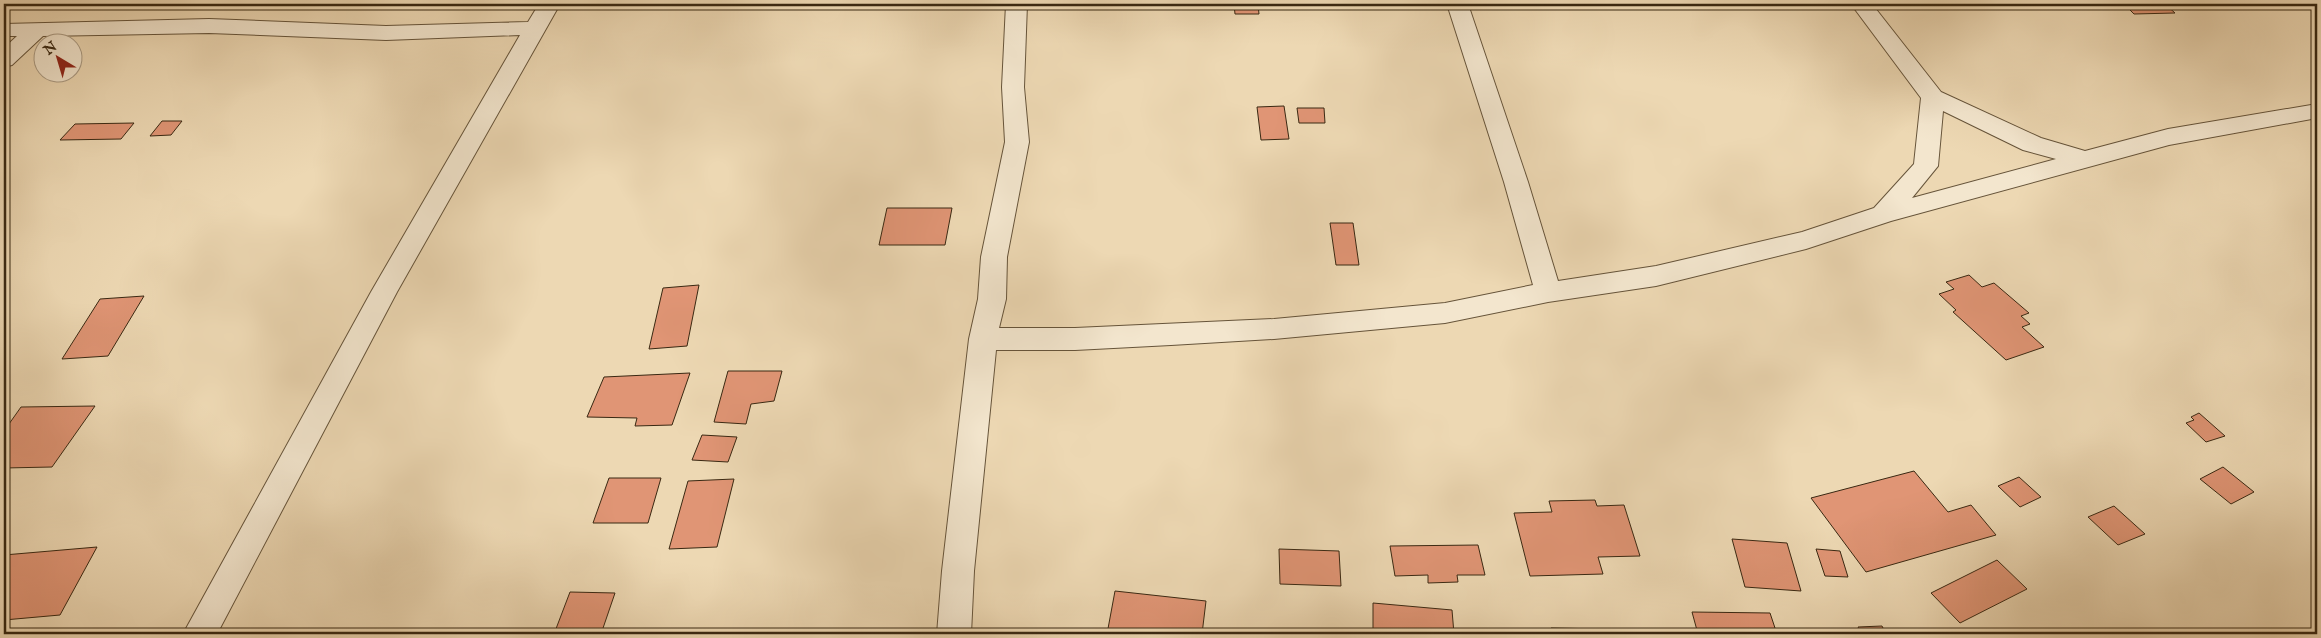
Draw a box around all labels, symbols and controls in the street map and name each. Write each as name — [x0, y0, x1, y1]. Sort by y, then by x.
north arrow — [32, 32, 82, 82]
text: N — [40, 38, 61, 60]

